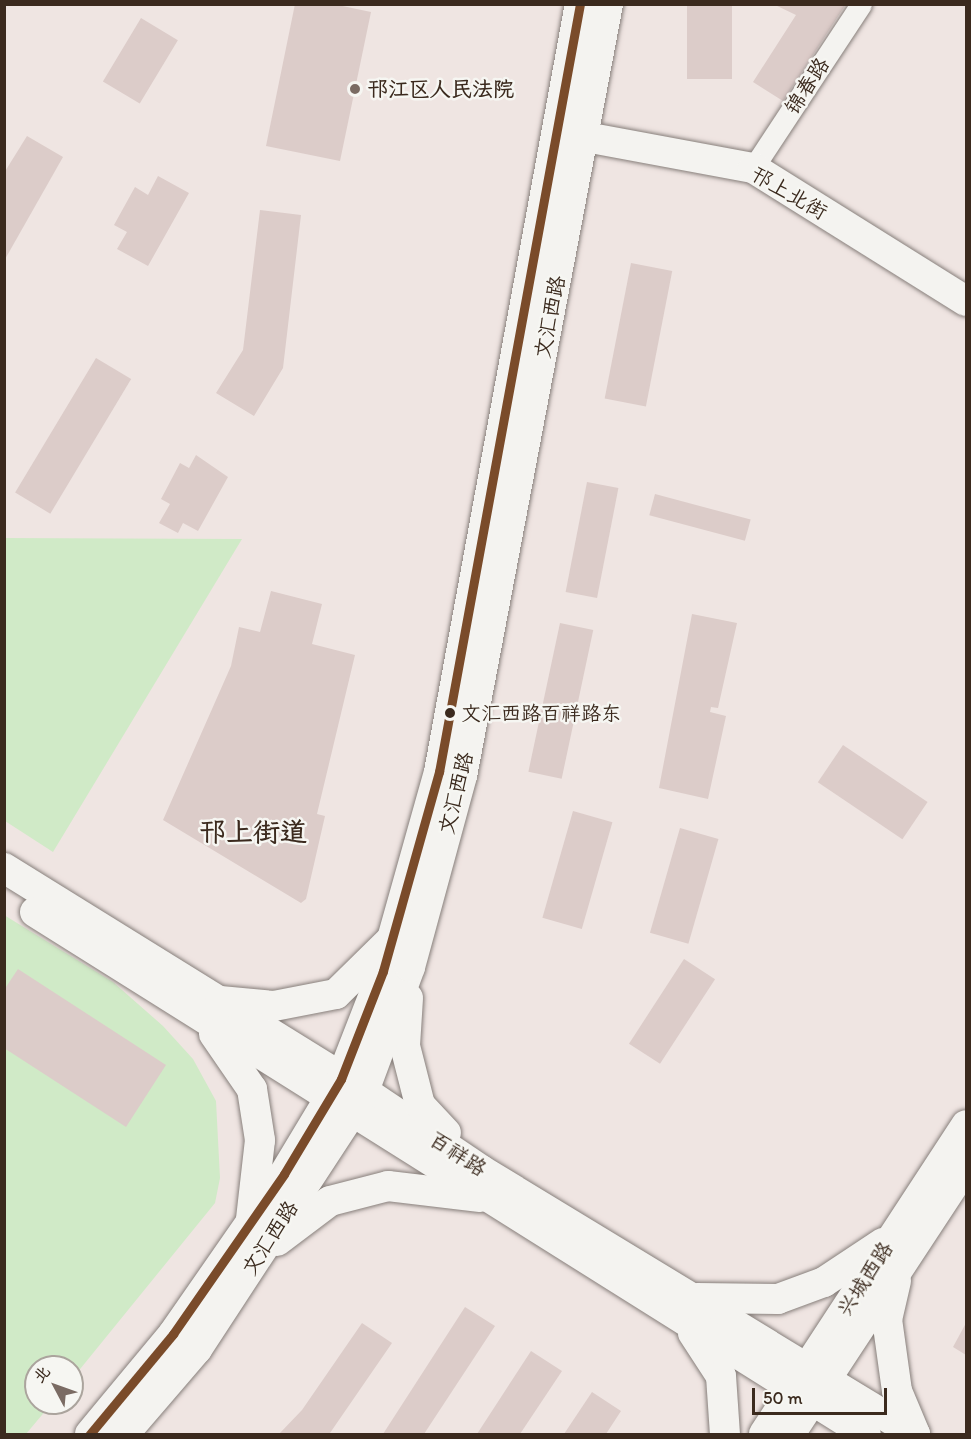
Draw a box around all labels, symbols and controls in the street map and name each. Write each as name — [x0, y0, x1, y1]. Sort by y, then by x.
street label: 锦春路 — [779, 53, 835, 119]
place label: 邗江区人民法院 — [367, 76, 514, 102]
marker: 邗江区人民法院 — [348, 82, 362, 96]
street label: 邗上北街 — [746, 161, 832, 225]
street label: 文汇西路 — [530, 273, 570, 361]
place label: 文汇西路百祥路东 — [461, 701, 621, 725]
marker: 文汇西路百祥路东 — [444, 707, 456, 719]
street label: 文汇西路 — [434, 749, 478, 837]
district label: 邗上街道 — [199, 816, 307, 848]
street label: 百祥路 — [425, 1126, 491, 1182]
street label: 文汇西路 — [237, 1196, 303, 1280]
street label: 兴城西路 — [832, 1237, 898, 1321]
north arrow — [24, 1355, 84, 1415]
text: 北 — [29, 1362, 54, 1386]
scale bar — [755, 1376, 890, 1414]
text: 50 m — [763, 1387, 803, 1409]

